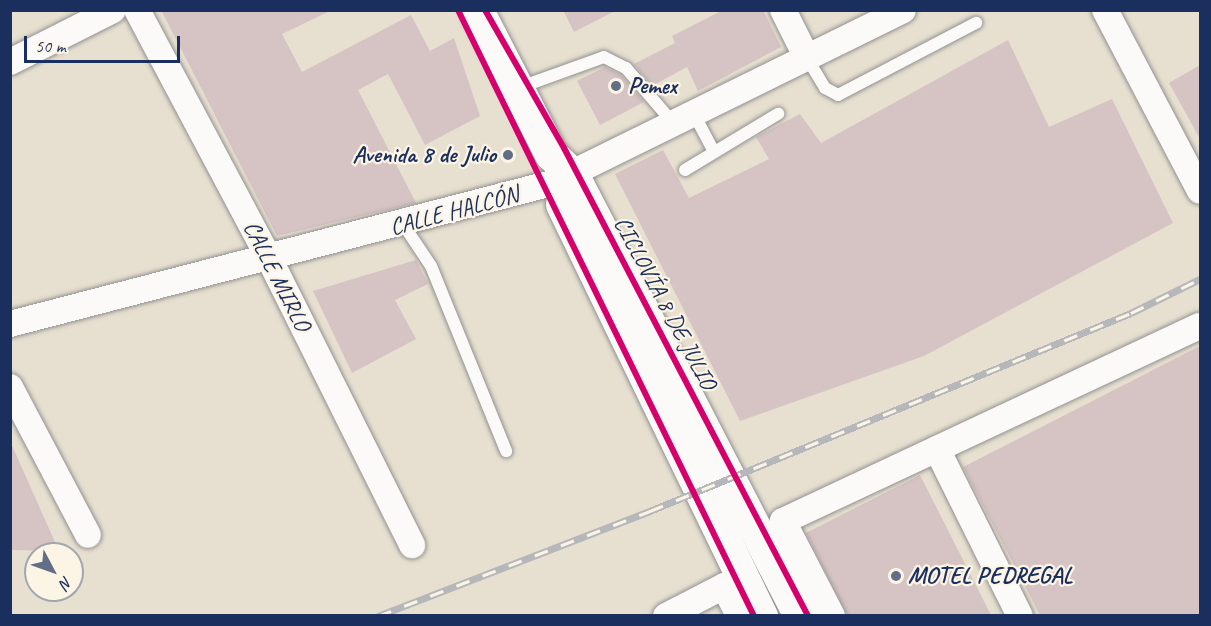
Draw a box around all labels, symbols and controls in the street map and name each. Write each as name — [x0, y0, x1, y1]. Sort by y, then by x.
scale bar — [27, 24, 183, 62]
text: 50 m — [35, 35, 66, 57]
place label: Pemex — [628, 72, 677, 100]
marker: Pemex — [609, 79, 623, 93]
place label: Avenida 8 de Julio — [353, 141, 496, 169]
marker: Avenida 8 de Julio — [501, 148, 515, 162]
street label: CALLE HALCÓN — [386, 180, 522, 242]
street label: CICLOVÍA 8 DE JULIO — [607, 212, 723, 394]
street label: CALLE MIRLO — [237, 216, 317, 336]
north arrow — [24, 542, 84, 602]
place label: MOTEL PEDREGAL — [908, 562, 1072, 590]
marker: MOTEL PEDREGAL — [889, 569, 903, 583]
text: N — [55, 572, 77, 593]

